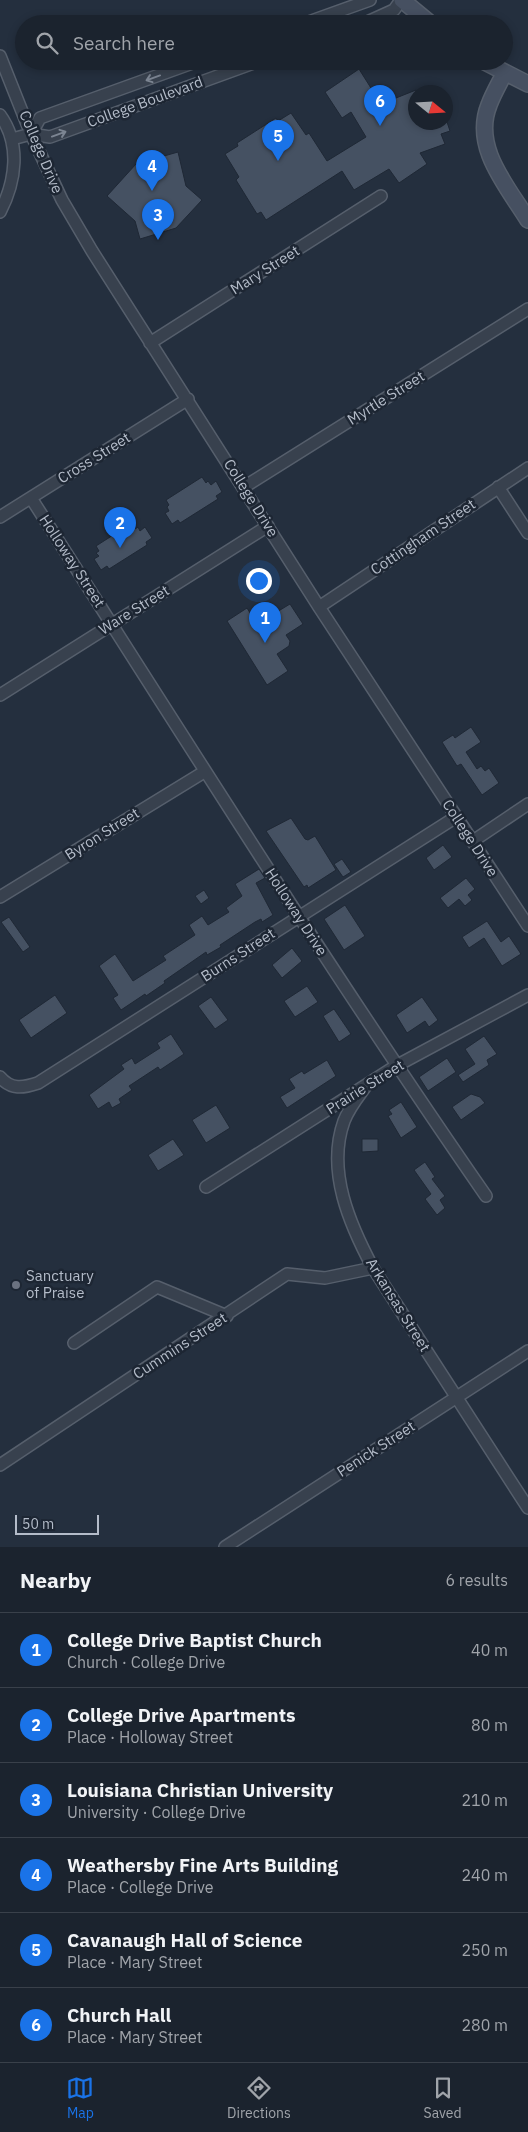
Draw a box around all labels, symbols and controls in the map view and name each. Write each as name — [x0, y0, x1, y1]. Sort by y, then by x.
search box — [15, 15, 513, 70]
icon: search — [33, 29, 61, 57]
text: Search here — [73, 31, 175, 55]
street label: College Boulevard — [84, 72, 205, 131]
one-way arrow — [145, 74, 161, 83]
pin: 6 — [364, 85, 396, 126]
north arrow — [408, 85, 453, 130]
street label: College Drive — [15, 107, 67, 196]
pin: 5 — [262, 120, 294, 161]
one-way arrow — [51, 129, 66, 138]
pin: 4 — [136, 150, 168, 191]
pin: 3 — [142, 199, 174, 240]
street label: Mary Street — [227, 241, 303, 298]
street label: Myrtle Street — [344, 366, 428, 429]
street label: Cross Street — [54, 428, 134, 487]
street label: College Drive — [220, 455, 283, 540]
street label: Cottingham Street — [367, 494, 479, 579]
pin: 2 — [104, 507, 136, 548]
street label: Holloway Street — [35, 511, 109, 611]
your location — [246, 568, 272, 594]
street label: Ware Street — [95, 580, 173, 639]
pin: 1 — [249, 602, 281, 643]
street label: College Drive — [438, 795, 502, 880]
street label: Byron Street — [61, 803, 142, 864]
street label: Holloway Drive — [261, 864, 332, 959]
street label: Burns Street — [197, 924, 278, 986]
street label: Prairie Street — [322, 1055, 407, 1118]
street label: Arkansas Street — [362, 1254, 435, 1355]
place label: Sanctuary of Praise — [26, 1266, 94, 1302]
marker: Sanctuary of Praise — [10, 1279, 22, 1291]
street label: Cummins Street — [129, 1308, 230, 1383]
street label: Penick Street — [333, 1416, 418, 1481]
scale bar — [15, 1512, 99, 1535]
text: 50 m — [22, 1515, 54, 1533]
text: Nearby — [20, 1566, 91, 1594]
text: 6 results — [445, 1570, 508, 1590]
text: College Drive Baptist Church — [67, 1628, 322, 1652]
text: 1 — [31, 1640, 41, 1660]
text: 40 m — [471, 1640, 508, 1660]
text: Church · College Drive — [67, 1652, 225, 1672]
text: College Drive Apartments — [67, 1703, 296, 1727]
text: 2 — [31, 1715, 41, 1735]
text: 80 m — [471, 1715, 508, 1735]
text: Place · Holloway Street — [67, 1727, 233, 1747]
text: Louisiana Christian University — [67, 1778, 333, 1802]
text: 3 — [31, 1790, 41, 1810]
text: 210 m — [461, 1790, 508, 1810]
text: University · College Drive — [67, 1802, 246, 1822]
text: Weathersby Fine Arts Building — [67, 1853, 338, 1877]
text: 4 — [31, 1865, 41, 1885]
text: 240 m — [461, 1865, 508, 1885]
text: Place · College Drive — [67, 1877, 213, 1897]
text: Cavanaugh Hall of Science — [67, 1928, 303, 1952]
text: 5 — [31, 1940, 41, 1960]
text: 250 m — [461, 1940, 508, 1960]
text: Place · Mary Street — [67, 1952, 202, 1972]
text: Church Hall — [67, 2003, 171, 2027]
text: 6 — [31, 2015, 41, 2035]
text: 280 m — [461, 2015, 508, 2035]
text: Place · Mary Street — [67, 2027, 202, 2047]
tab: Map — [66, 2074, 94, 2122]
tab: Directions — [227, 2074, 291, 2122]
tab: Saved — [424, 2074, 462, 2122]

